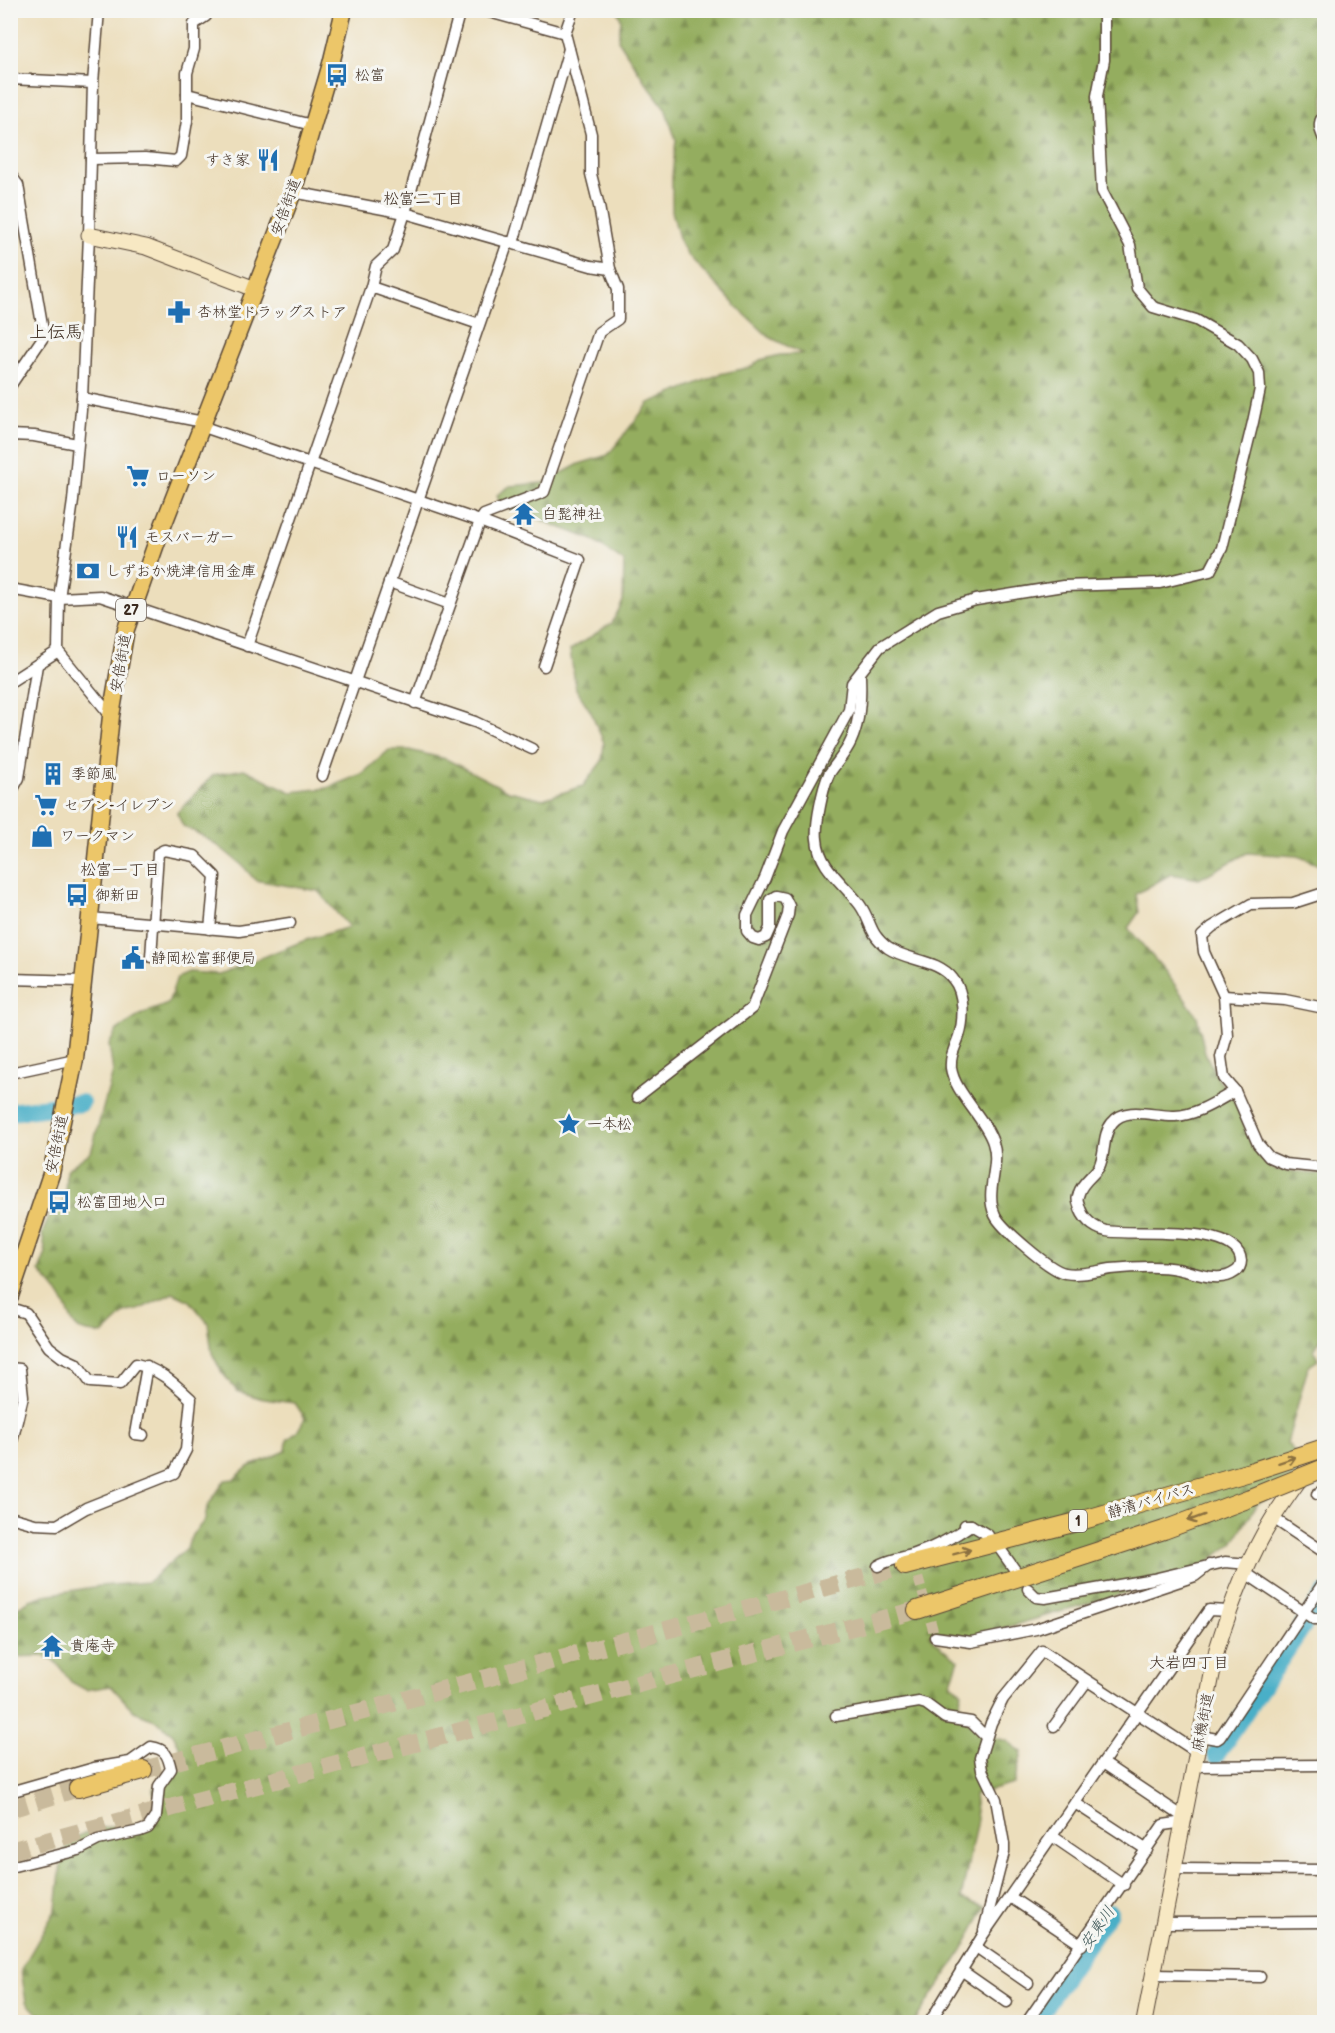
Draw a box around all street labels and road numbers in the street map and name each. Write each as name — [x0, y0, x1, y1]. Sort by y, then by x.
street label: 安倍街道 — [267, 176, 305, 238]
road number: 27 — [116, 599, 146, 621]
street label: 安倍街道 — [106, 632, 136, 694]
street label: 安倍街道 — [41, 1113, 73, 1175]
street label: 静清バイパス — [1105, 1480, 1197, 1522]
road number: 1 — [1069, 1510, 1087, 1532]
street label: 麻機街道 — [1188, 1691, 1218, 1753]

